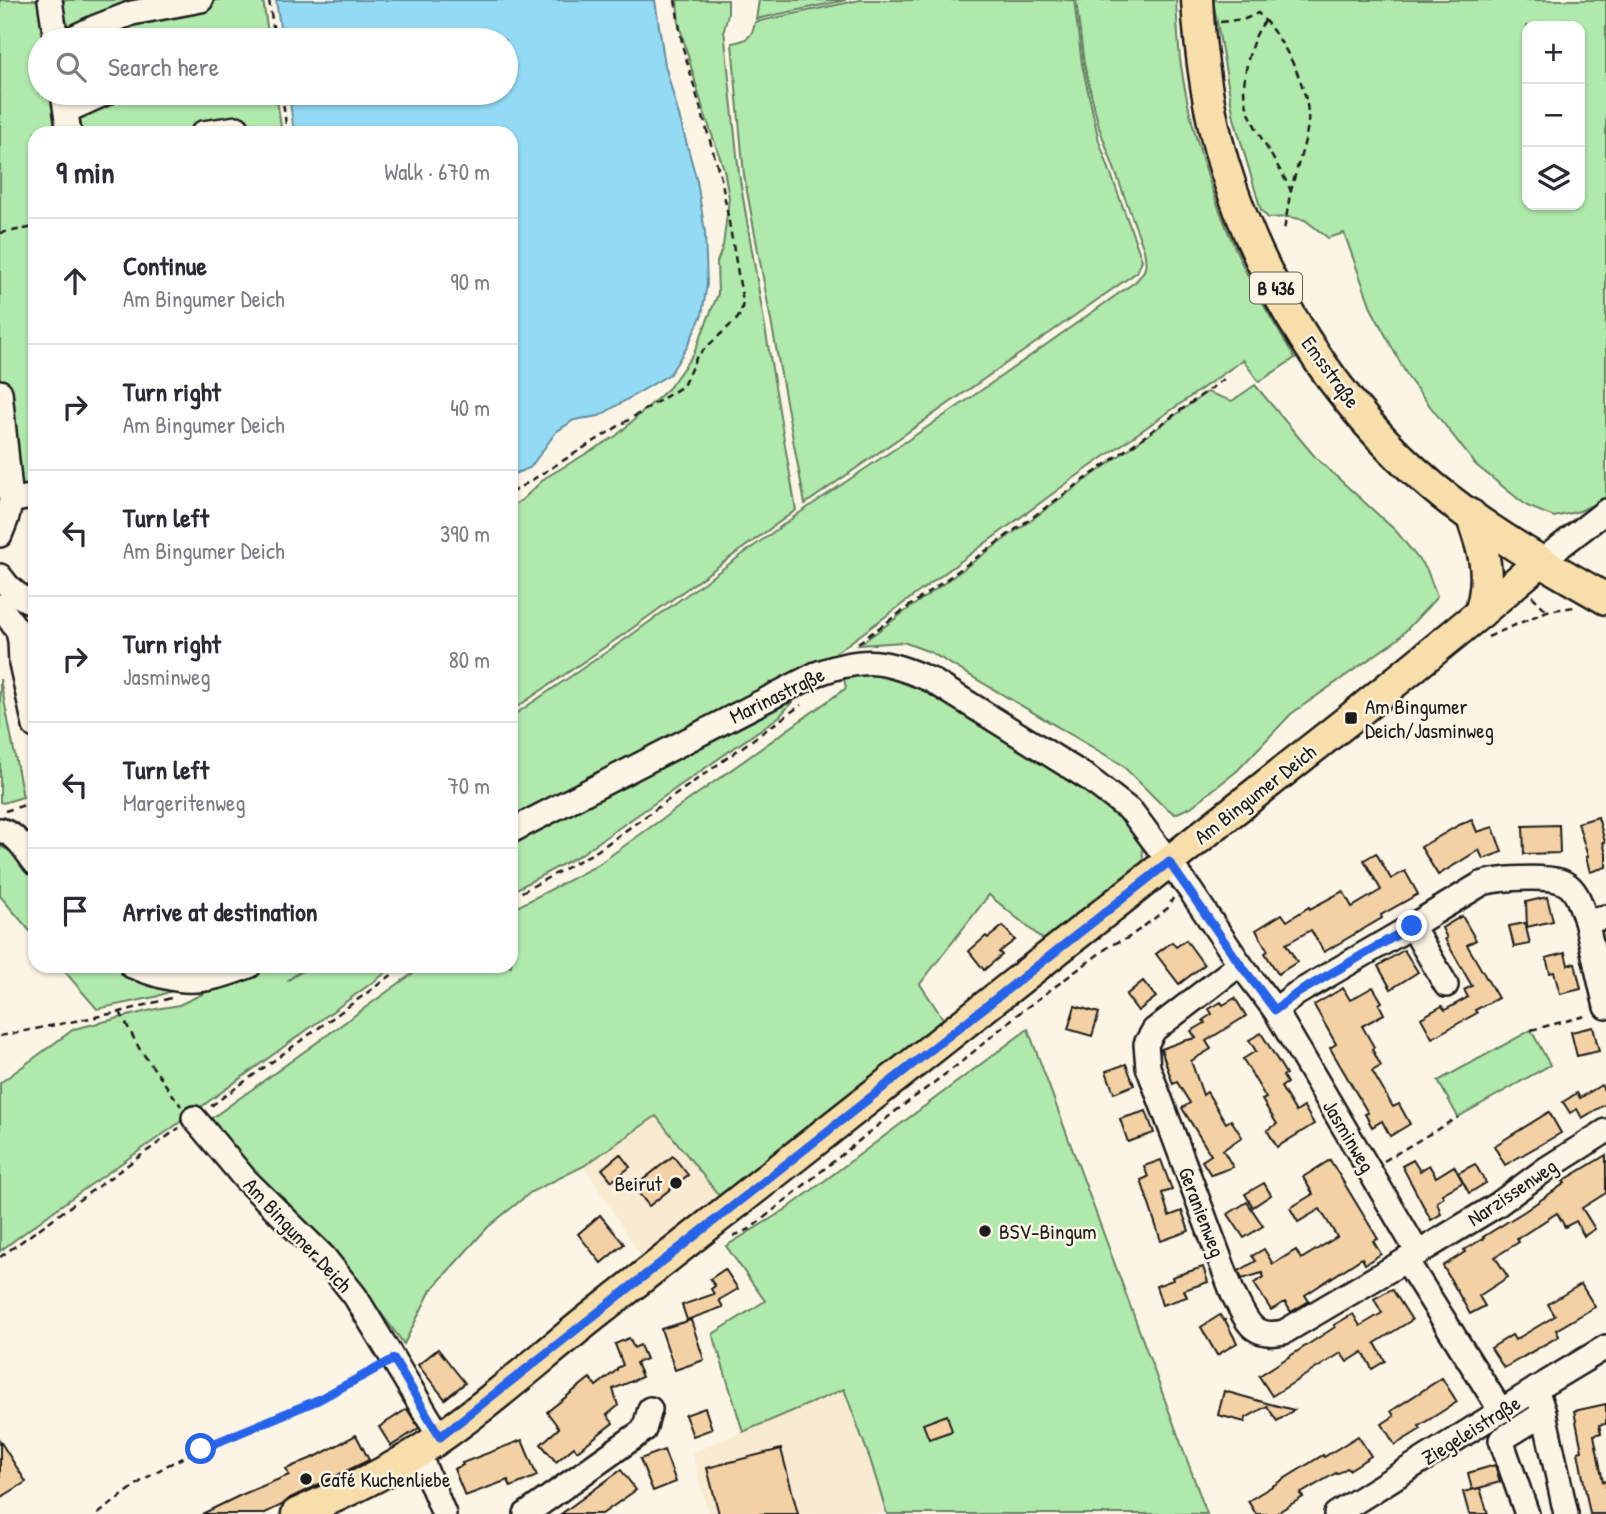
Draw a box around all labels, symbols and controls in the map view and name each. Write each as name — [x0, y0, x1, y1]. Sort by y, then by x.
map controls — [1522, 21, 1585, 210]
button: + — [1522, 21, 1585, 84]
search box — [28, 28, 518, 105]
icon: search — [52, 48, 90, 86]
text: Search here — [108, 49, 219, 84]
button: − — [1522, 84, 1585, 147]
button: layers — [1522, 147, 1585, 210]
text: 9 min — [56, 152, 115, 192]
text: Walk · 670 m — [384, 156, 490, 187]
text: Continue — [123, 248, 207, 283]
icon: ahead — [56, 262, 94, 300]
text: 90 m — [450, 266, 490, 297]
road number: B 436 — [1250, 272, 1302, 304]
text: Am Bingumer Deich — [123, 283, 285, 314]
street label: Emsstraße — [1295, 330, 1367, 414]
text: Turn right — [123, 374, 221, 409]
icon: right — [56, 388, 94, 426]
text: 40 m — [450, 392, 490, 423]
text: Am Bingumer Deich — [123, 409, 285, 440]
text: Turn left — [123, 500, 209, 535]
icon: left — [56, 514, 94, 552]
text: 390 m — [440, 518, 490, 549]
text: Am Bingumer Deich — [123, 535, 285, 566]
text: Turn right — [123, 626, 221, 661]
icon: right — [56, 640, 94, 678]
text: 80 m — [449, 644, 490, 675]
street label: Marinastraße — [725, 660, 829, 730]
text: Jasminweg — [123, 661, 211, 692]
place label: Am Bingumer Deich/Jasminweg — [1365, 692, 1494, 745]
marker: Am Bingumer Deich/Jasminweg — [1343, 710, 1359, 726]
street label: Am Bingumer Deich — [1188, 737, 1322, 851]
text: Turn left — [123, 752, 209, 787]
icon: left — [56, 766, 94, 804]
text: 70 m — [447, 770, 490, 801]
text: Margeritenweg — [123, 787, 245, 818]
icon: arrive — [56, 892, 94, 930]
text: Arrive at destination — [123, 894, 318, 929]
route end — [1396, 910, 1427, 941]
street label: Jasminweg — [1316, 1094, 1382, 1178]
street label: Narzissenweg — [1461, 1151, 1563, 1233]
street label: Geranienweg — [1172, 1163, 1232, 1261]
place label: Beirut — [615, 1169, 663, 1198]
street label: Am Bingumer Deich — [237, 1171, 359, 1299]
marker: Beirut — [668, 1175, 684, 1191]
place label: BSV-Bingum — [999, 1217, 1096, 1246]
marker: BSV-Bingum — [977, 1223, 993, 1239]
street label: Ziegeleistraße — [1416, 1388, 1526, 1472]
route start — [185, 1433, 216, 1464]
place label: Café Kuchenliebe — [320, 1465, 450, 1494]
marker: Café Kuchenliebe — [298, 1471, 314, 1487]

